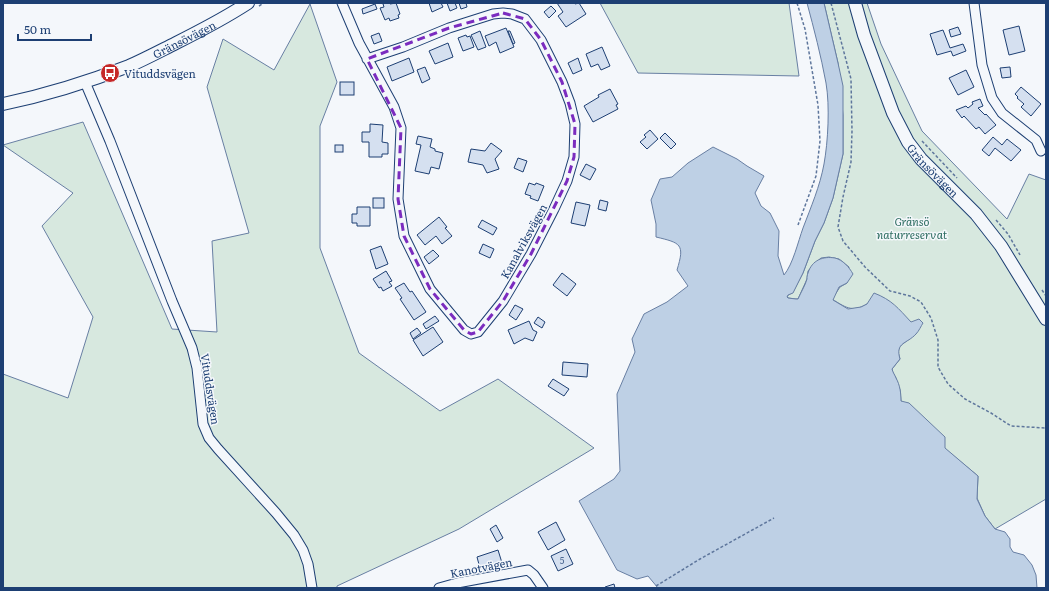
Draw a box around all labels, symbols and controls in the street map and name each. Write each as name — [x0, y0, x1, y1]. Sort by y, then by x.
scale bar — [18, 16, 91, 42]
street label: Gränsövägen — [150, 16, 218, 62]
text: 50 m — [24, 20, 51, 38]
bus stop icon: Vituddsvägen — [99, 62, 121, 84]
place label: Vituddsvägen — [124, 65, 196, 81]
street label: Gränsövägen — [904, 140, 963, 201]
street label: Kanalviksvägen — [496, 201, 550, 281]
park label: Gränsö naturreservat — [877, 213, 948, 242]
street label: Vituddsvägen — [197, 352, 225, 426]
street label: Kanotvägen — [449, 553, 513, 581]
house number: 5 — [560, 553, 565, 567]

